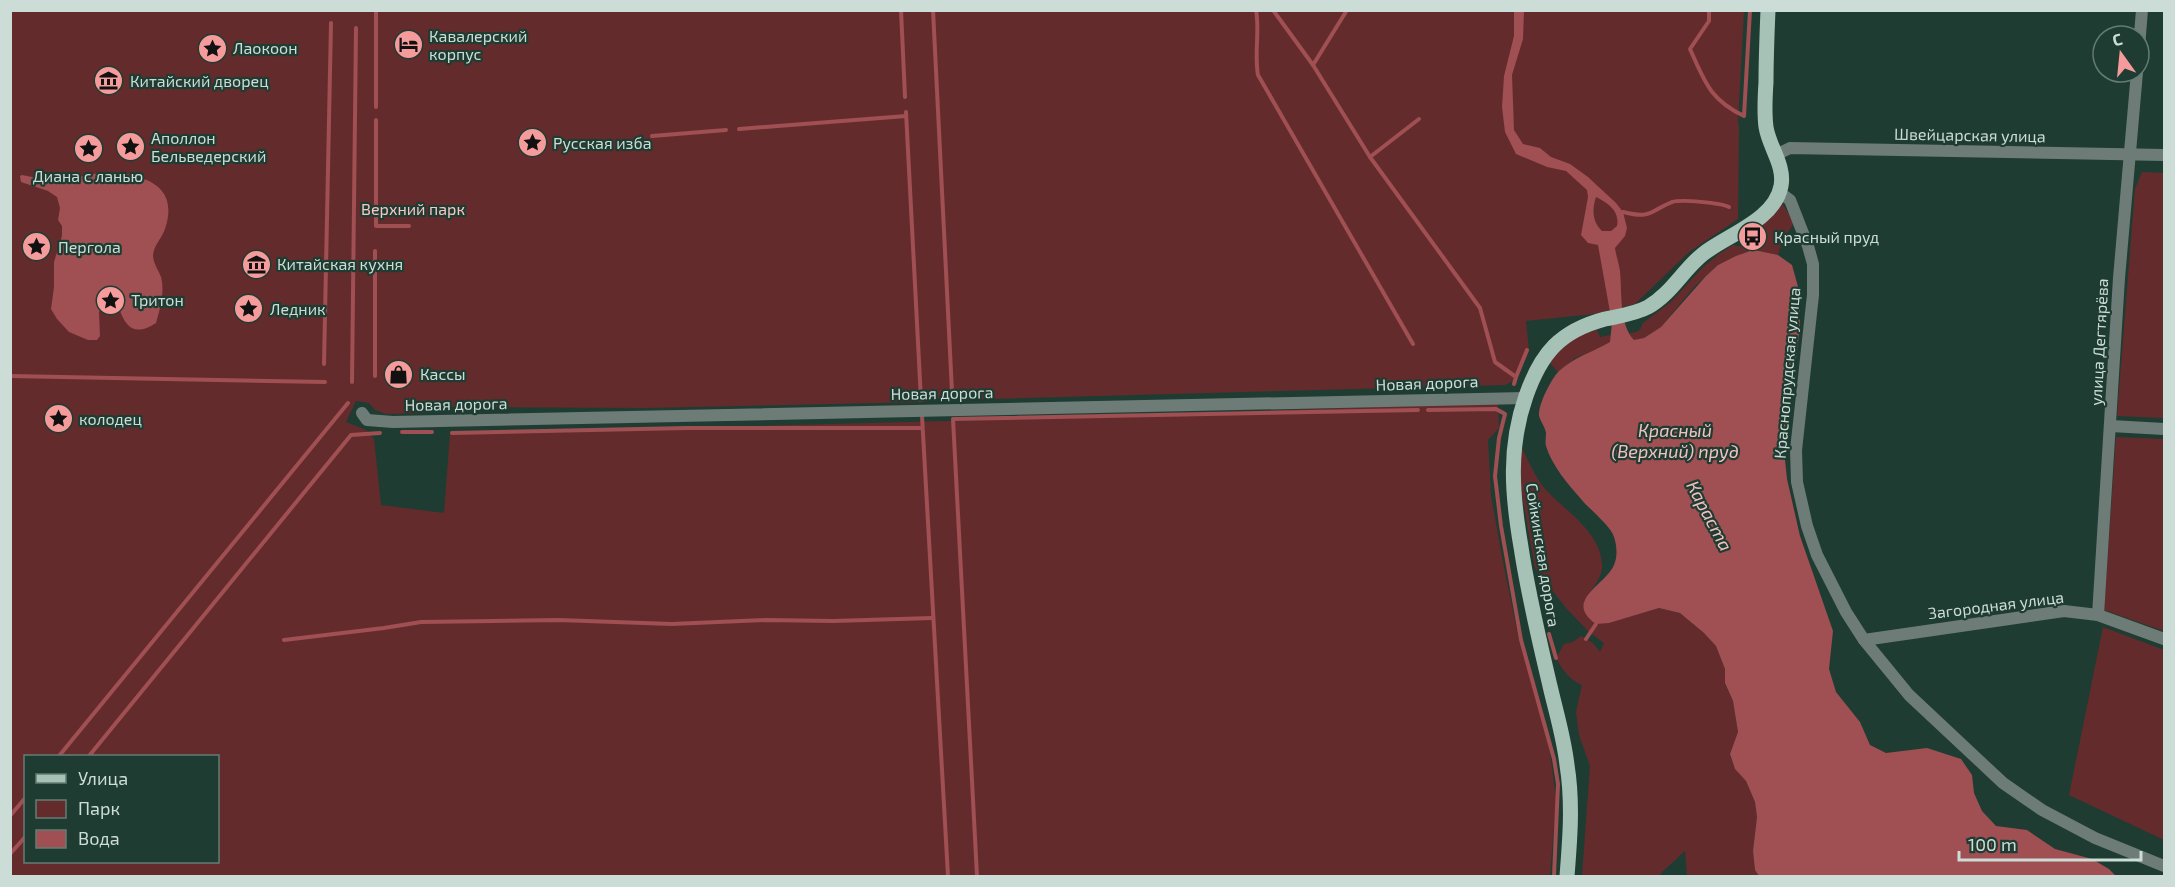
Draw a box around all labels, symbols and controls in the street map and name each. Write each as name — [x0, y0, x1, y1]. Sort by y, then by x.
north arrow — [2091, 24, 2151, 84]
place label: Кавалерский корпус — [429, 26, 527, 64]
hotel icon: Кавалерский корпус — [392, 29, 424, 61]
text: С — [2110, 29, 2124, 49]
place icon: Лаокоон — [196, 32, 228, 64]
place label: Лаокоон — [233, 38, 297, 57]
museum icon: Китайский дворец — [93, 65, 125, 97]
place label: Китайский дворец — [130, 71, 269, 90]
street label: Швейцарская улица — [1894, 124, 2046, 146]
place icon: Русская изба — [516, 127, 548, 159]
place label: Аполлон Бельведерский — [151, 128, 266, 165]
place icon: Аполлон Бельведерский — [114, 131, 146, 163]
place icon: Диана с ланью — [72, 132, 104, 164]
place label: Русская изба — [553, 133, 651, 153]
place label: Диана с ланью — [33, 166, 143, 185]
park label: Верхний парк — [361, 199, 465, 218]
bus stop icon: Красный пруд — [1737, 221, 1769, 253]
place label: Красный пруд — [1774, 227, 1879, 247]
place icon: Пергола — [21, 231, 53, 263]
place label: Пергола — [58, 237, 121, 256]
museum icon: Китайская кухня — [240, 248, 272, 280]
place label: Китайская кухня — [277, 254, 403, 274]
street label: улица Дегтярёва — [2086, 278, 2112, 406]
place icon: Тритон — [94, 284, 126, 316]
street label: Краснопрудская улица — [1770, 286, 1804, 460]
place label: Тритон — [131, 290, 184, 309]
place icon: Ледник — [233, 293, 265, 325]
place label: Ледник — [270, 299, 326, 318]
shop icon: Кассы — [383, 358, 415, 390]
place label: Кассы — [420, 364, 466, 383]
street label: Новая дорога — [1375, 371, 1479, 394]
street label: Новая дорога — [890, 382, 994, 403]
street label: Новая дорога — [404, 393, 508, 414]
place icon: колодец — [42, 403, 74, 435]
place label: колодец — [79, 409, 142, 428]
water label: Красный (Верхний) пруд — [1611, 419, 1739, 462]
water label: Караста — [1682, 477, 1738, 555]
street label: Сойкинская дорога — [1523, 482, 1564, 628]
street label: Загородная улица — [1927, 587, 2065, 623]
legend — [24, 755, 219, 863]
text: Улица — [78, 767, 128, 789]
text: Парк — [78, 797, 120, 819]
scale bar — [1959, 824, 2140, 862]
text: Вода — [78, 827, 120, 849]
text: 100 m — [1968, 833, 2017, 855]

